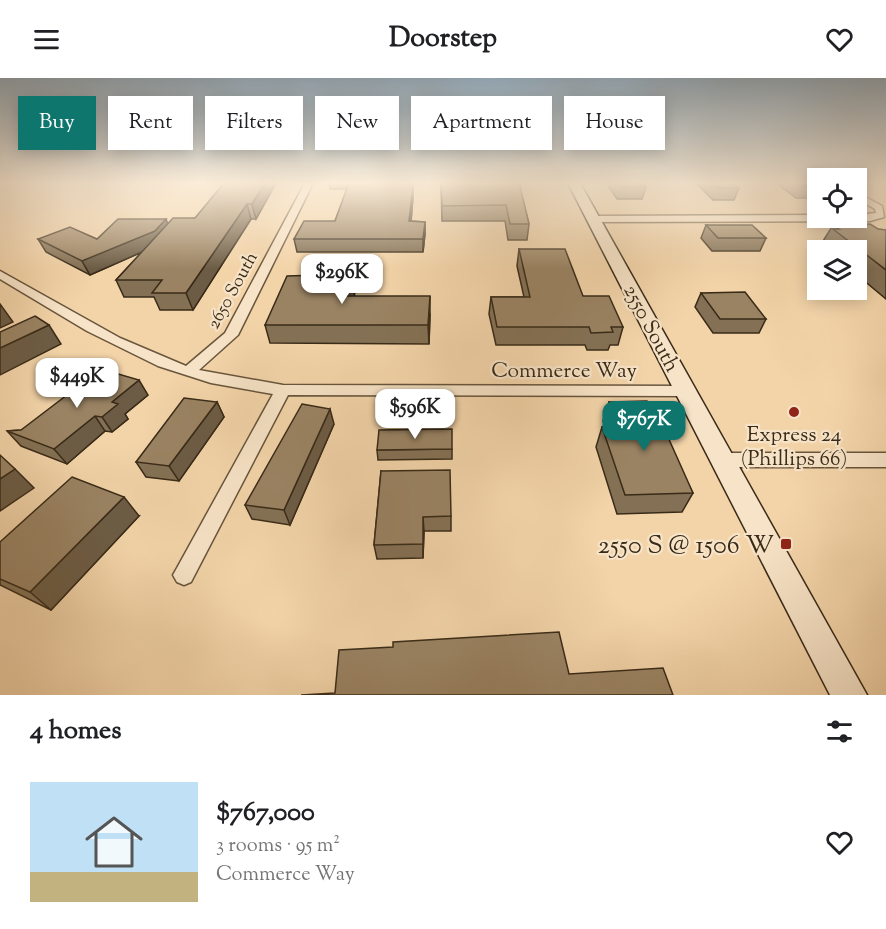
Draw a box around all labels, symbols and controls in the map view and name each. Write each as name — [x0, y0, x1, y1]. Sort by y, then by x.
text: Doorstep — [389, 20, 497, 59]
icon: menu — [30, 23, 63, 56]
icon: heart — [823, 23, 856, 56]
chip: Buy — [18, 96, 96, 150]
chip: Rent — [108, 96, 193, 150]
chip: Filters — [205, 96, 303, 150]
chip: New — [315, 96, 399, 150]
chip: Apartment — [411, 96, 552, 150]
chip: House — [564, 96, 665, 150]
map controls — [807, 168, 867, 300]
button: locate — [807, 168, 867, 228]
button: layers — [807, 240, 867, 300]
street label: 2650 South — [202, 247, 266, 334]
pin: $296K — [300, 254, 384, 305]
text: $296K — [315, 259, 369, 288]
street label: 2550 South — [615, 280, 686, 378]
street label: Commerce Way — [491, 357, 637, 387]
pin: $449K — [35, 358, 119, 409]
text: $449K — [50, 363, 104, 392]
pin: $596K — [373, 389, 457, 440]
text: $596K — [389, 394, 441, 423]
pin: $767K — [602, 401, 686, 452]
marker: Express 24 (Phillips 66) — [787, 405, 801, 419]
text: $767K — [616, 406, 672, 435]
place label: Express 24 (Phillips 66) — [741, 421, 847, 475]
place label: 2550 S @ 1506 W — [598, 528, 774, 565]
marker: 2550 S @ 1506 W — [779, 537, 793, 551]
text: 4 homes — [30, 713, 121, 750]
icon: filters — [823, 715, 856, 748]
text: $767,000 — [216, 795, 315, 832]
icon: home — [78, 806, 150, 878]
icon: heart — [823, 826, 856, 859]
text: 3 rooms · 95 m² — [216, 832, 340, 861]
text: Commerce Way — [216, 861, 355, 890]

